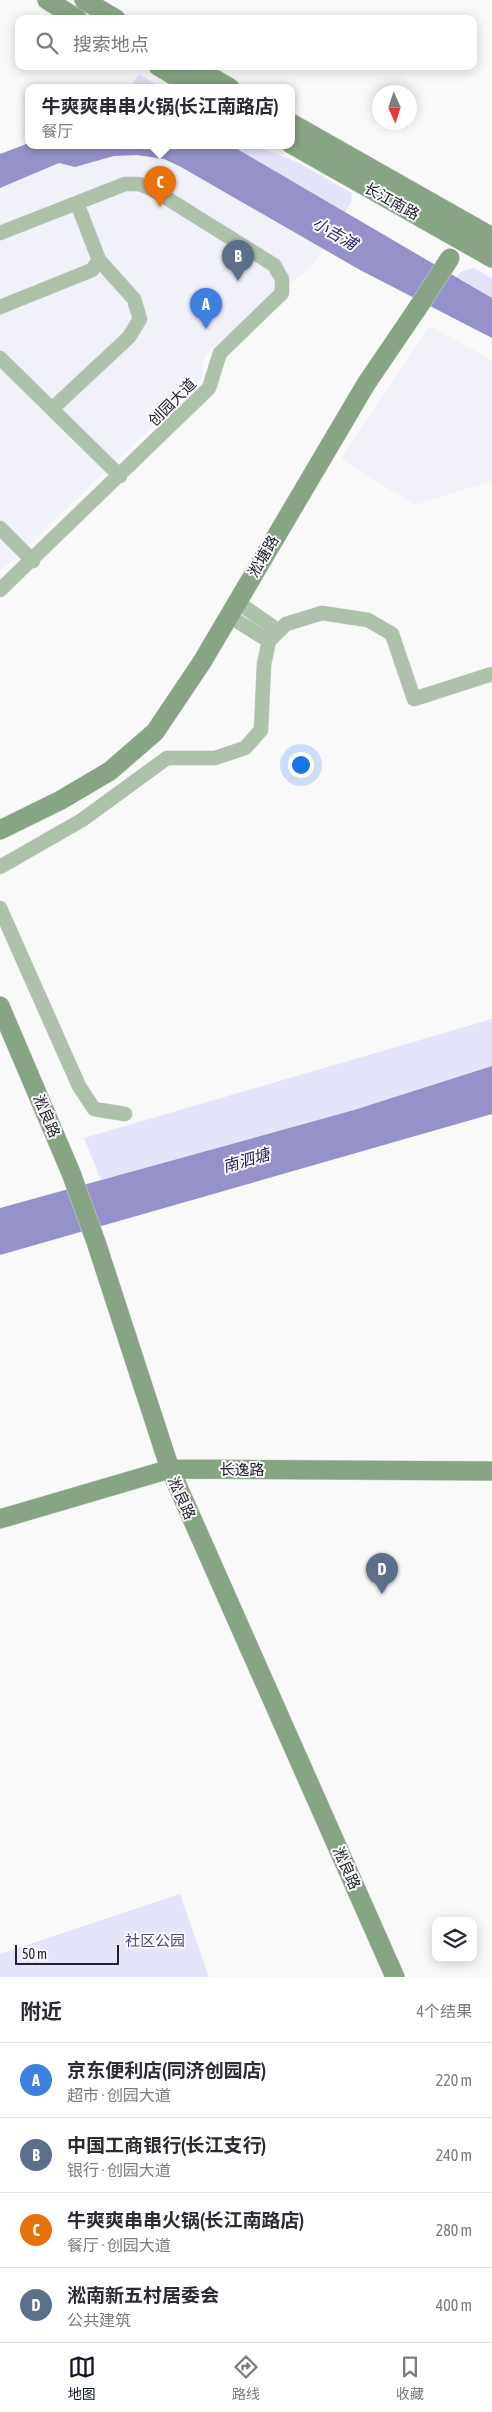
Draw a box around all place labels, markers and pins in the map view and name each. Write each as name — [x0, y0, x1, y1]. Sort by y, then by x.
pin: C — [144, 166, 176, 207]
pin: B — [222, 240, 254, 281]
pin: A — [190, 288, 222, 329]
pin: D — [366, 1553, 398, 1594]

